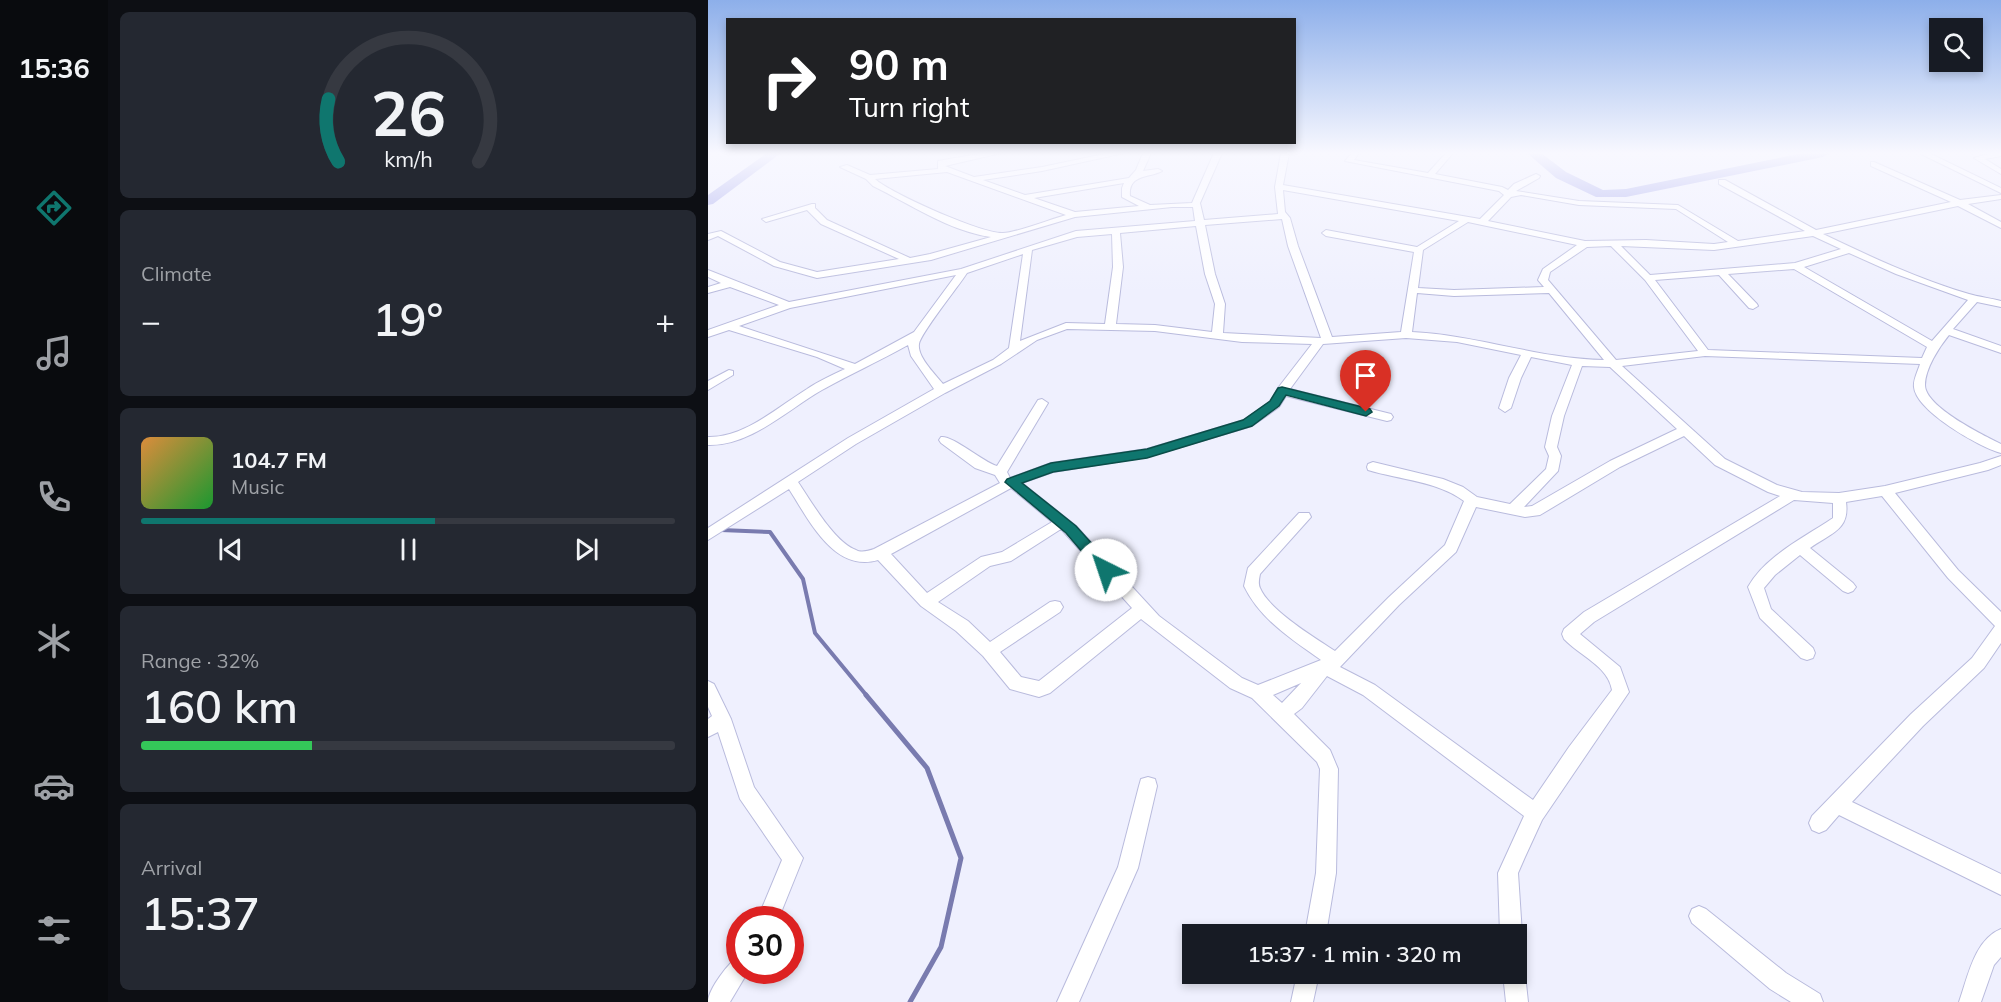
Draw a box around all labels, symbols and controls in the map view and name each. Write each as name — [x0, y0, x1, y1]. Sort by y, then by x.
map controls — [1929, 18, 1983, 72]
button: search — [1929, 18, 1983, 72]
text: 90 m — [849, 38, 949, 91]
icon: right — [750, 42, 828, 120]
text: 15:36 — [18, 51, 90, 85]
text: 26 — [371, 73, 445, 152]
text: Turn right — [849, 90, 969, 124]
text: km/h — [384, 145, 432, 172]
icon: directions — [33, 187, 75, 229]
text: Climate — [141, 261, 212, 286]
text: 19° — [373, 291, 443, 347]
text: − — [141, 300, 161, 341]
text: + — [655, 300, 675, 341]
icon: music — [33, 332, 75, 374]
pin — [1340, 350, 1391, 412]
icon: arrive — [1349, 359, 1382, 392]
text: 104.7 FM — [231, 446, 327, 474]
text: Music — [231, 474, 284, 499]
icon: phone — [33, 476, 75, 518]
icon: previous — [214, 533, 247, 566]
icon: pause — [392, 533, 425, 566]
icon: next — [570, 533, 603, 566]
position arrow — [1074, 538, 1138, 602]
icon: climate — [33, 620, 75, 662]
text: Range · 32% — [141, 648, 259, 673]
text: 160 km — [141, 678, 298, 734]
icon: car — [33, 765, 75, 807]
text: Arrival — [141, 855, 202, 880]
text: 15:37 — [141, 885, 260, 941]
speed limit sign: 30 — [726, 906, 804, 984]
icon: filters — [33, 909, 75, 951]
text: 15:37 · 1 min · 320 m — [1247, 940, 1462, 968]

